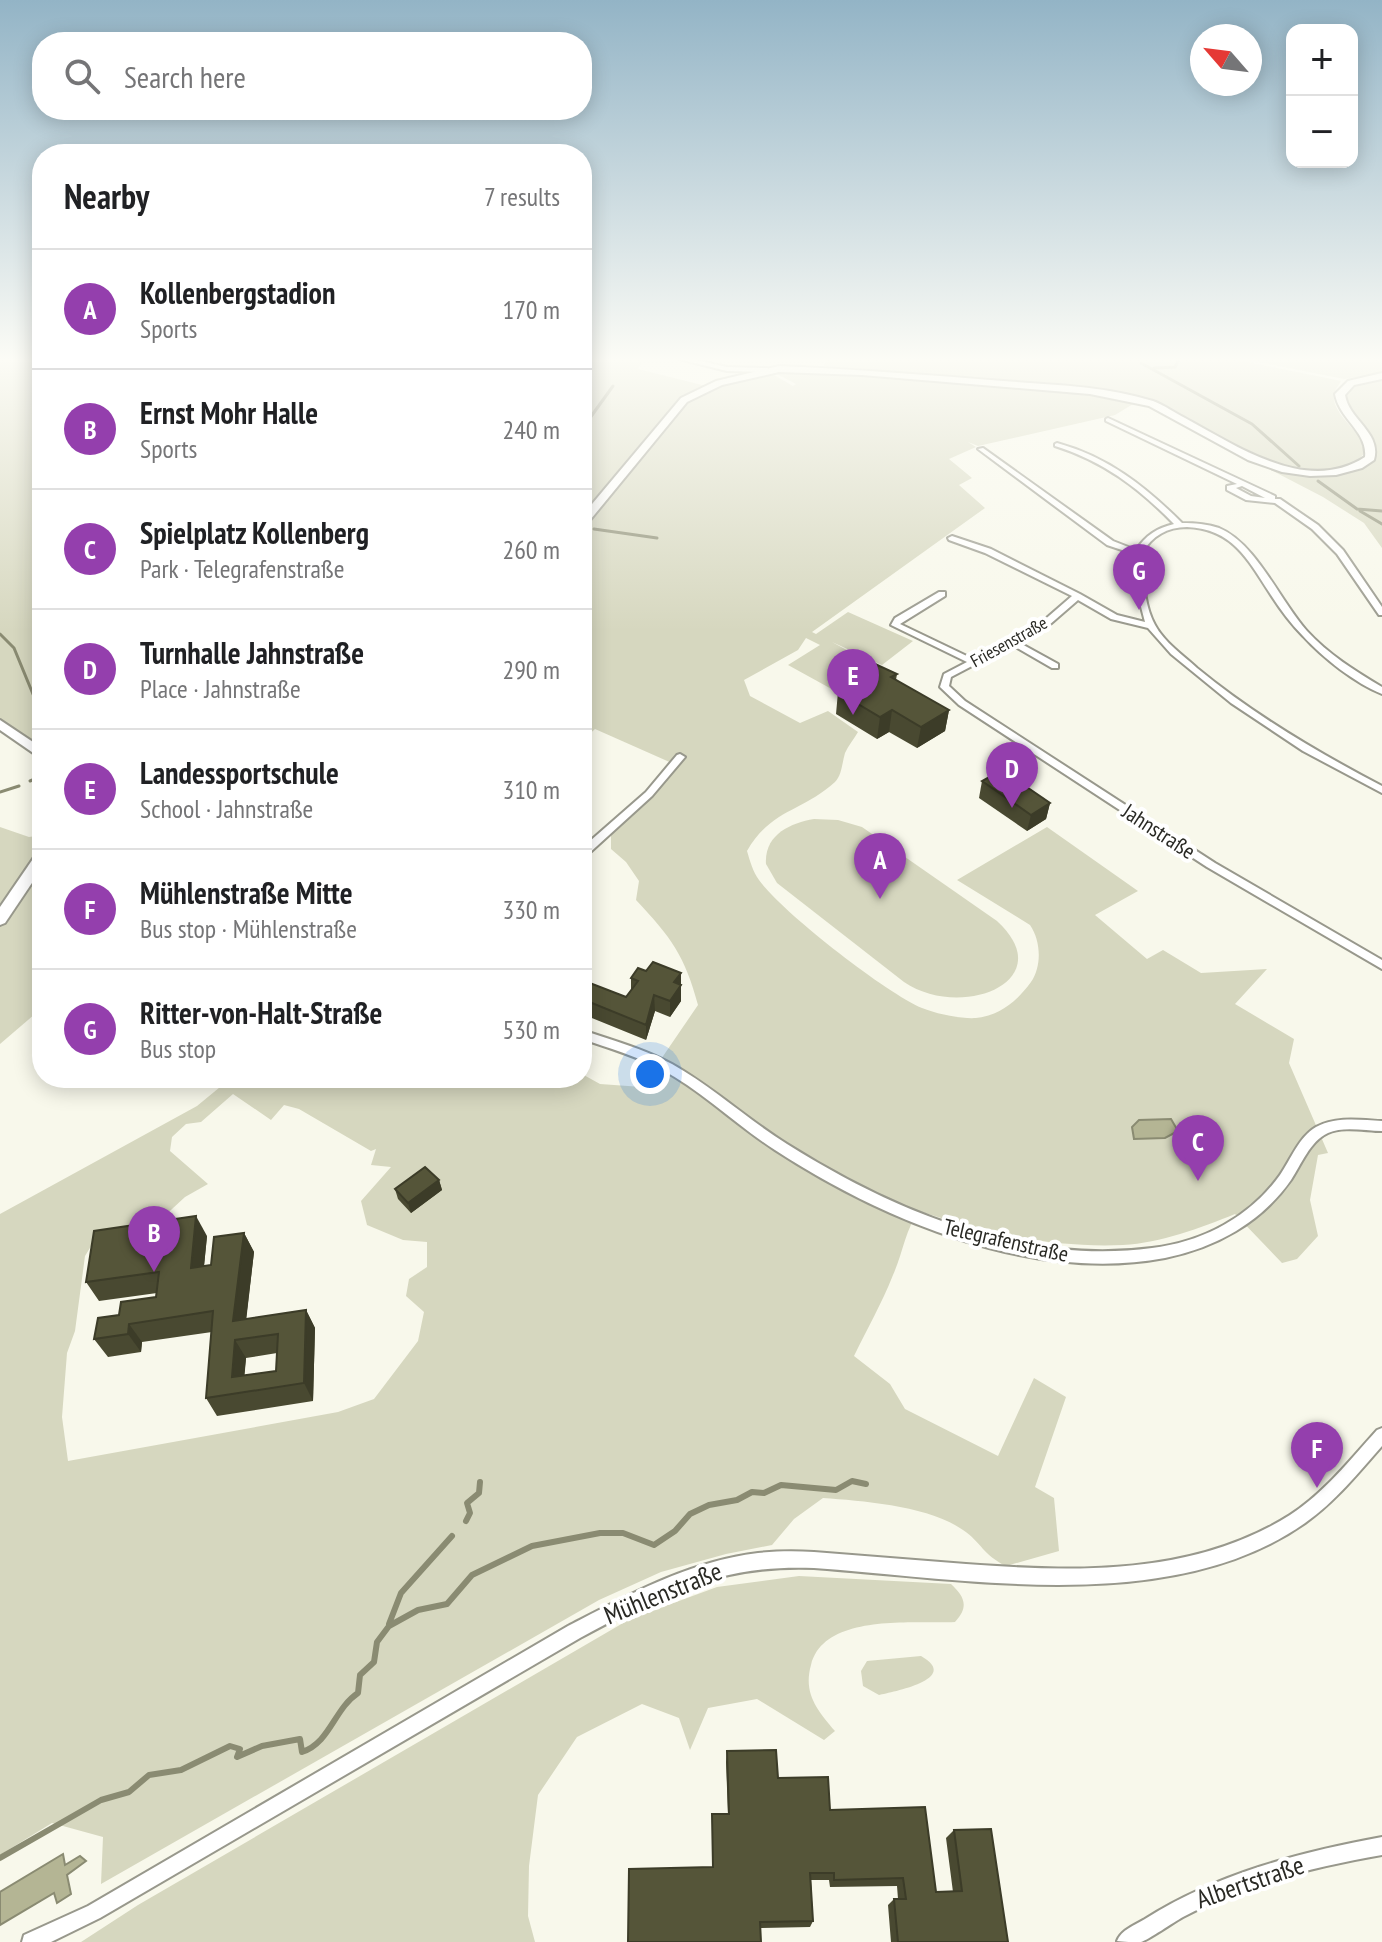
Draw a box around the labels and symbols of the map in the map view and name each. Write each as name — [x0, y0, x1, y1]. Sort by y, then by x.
north arrow — [1190, 24, 1262, 96]
pin: G — [1113, 544, 1165, 610]
street label: Friesenstraße — [966, 611, 1051, 672]
pin: E — [827, 649, 879, 715]
pin: D — [986, 742, 1038, 808]
street label: Jahnstraße — [1116, 796, 1201, 865]
pin: A — [854, 833, 906, 899]
your location — [630, 1054, 670, 1094]
pin: C — [1172, 1115, 1224, 1181]
pin: B — [128, 1206, 180, 1272]
street label: Telegrafenstraße — [941, 1212, 1071, 1268]
pin: F — [1291, 1422, 1343, 1488]
street label: Mühlenstraße — [599, 1554, 727, 1631]
street label: Albertstraße — [1191, 1848, 1308, 1915]

